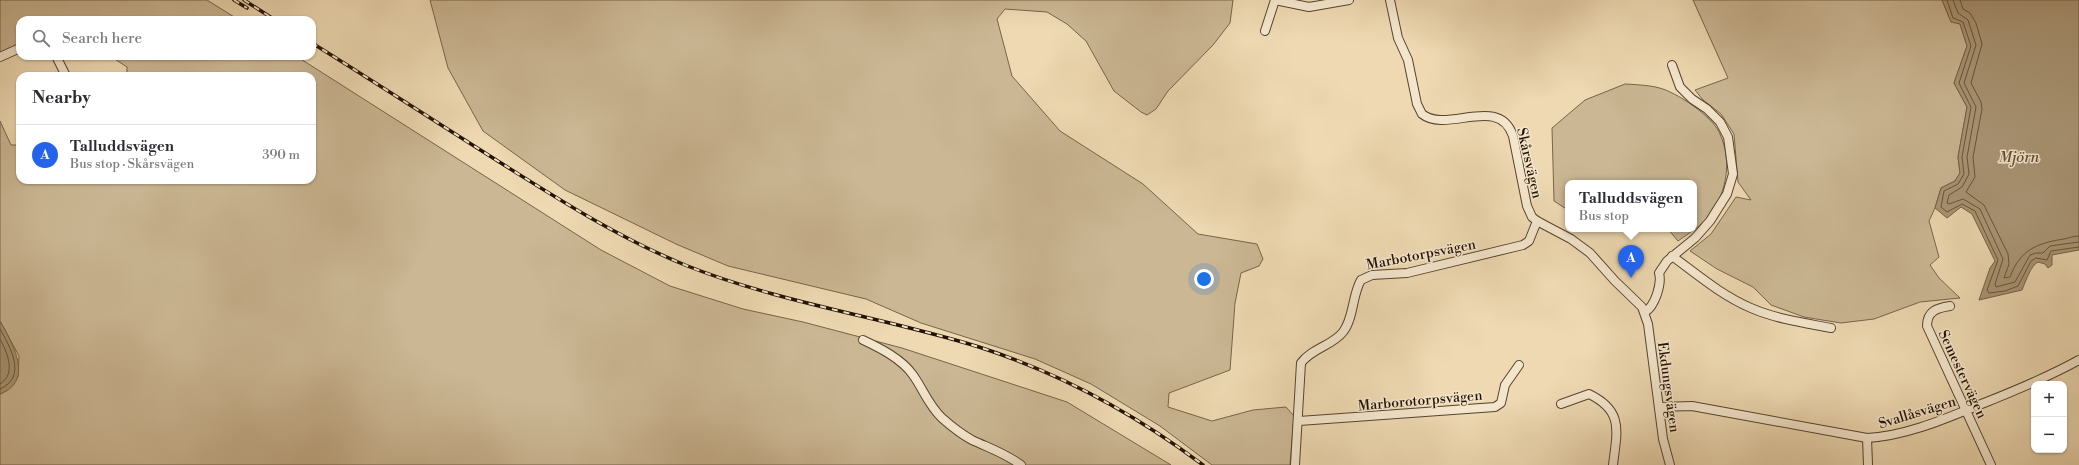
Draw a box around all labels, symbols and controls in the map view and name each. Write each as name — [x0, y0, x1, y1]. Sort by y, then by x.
search box — [16, 16, 316, 60]
icon: search — [30, 27, 52, 49]
text: Search here — [62, 29, 142, 48]
text: Nearby — [32, 87, 91, 109]
street label: Skårsvägen — [1512, 126, 1546, 201]
text: Talluddsvägen — [70, 137, 174, 156]
text: A — [40, 147, 50, 163]
text: 390 m — [262, 147, 300, 163]
water label: Mjörn — [1999, 148, 2040, 167]
text: Bus stop · Skårsvägen — [70, 156, 194, 172]
popup — [1565, 180, 1697, 232]
text: Talluddsvägen — [1579, 189, 1683, 208]
text: Bus stop — [1579, 208, 1629, 224]
street label: Marbotorpsvägen — [1365, 235, 1478, 274]
pin: A — [1618, 245, 1644, 278]
your location — [1194, 269, 1214, 289]
street label: Semestervägen — [1934, 327, 1991, 422]
street label: Ekdungsvägen — [1653, 341, 1683, 434]
map controls — [2031, 381, 2067, 453]
button: + — [2031, 381, 2067, 417]
street label: Marborotorpsvägen — [1357, 387, 1484, 415]
street label: Svallåsvägen — [1876, 392, 1959, 433]
button: − — [2031, 417, 2067, 453]

